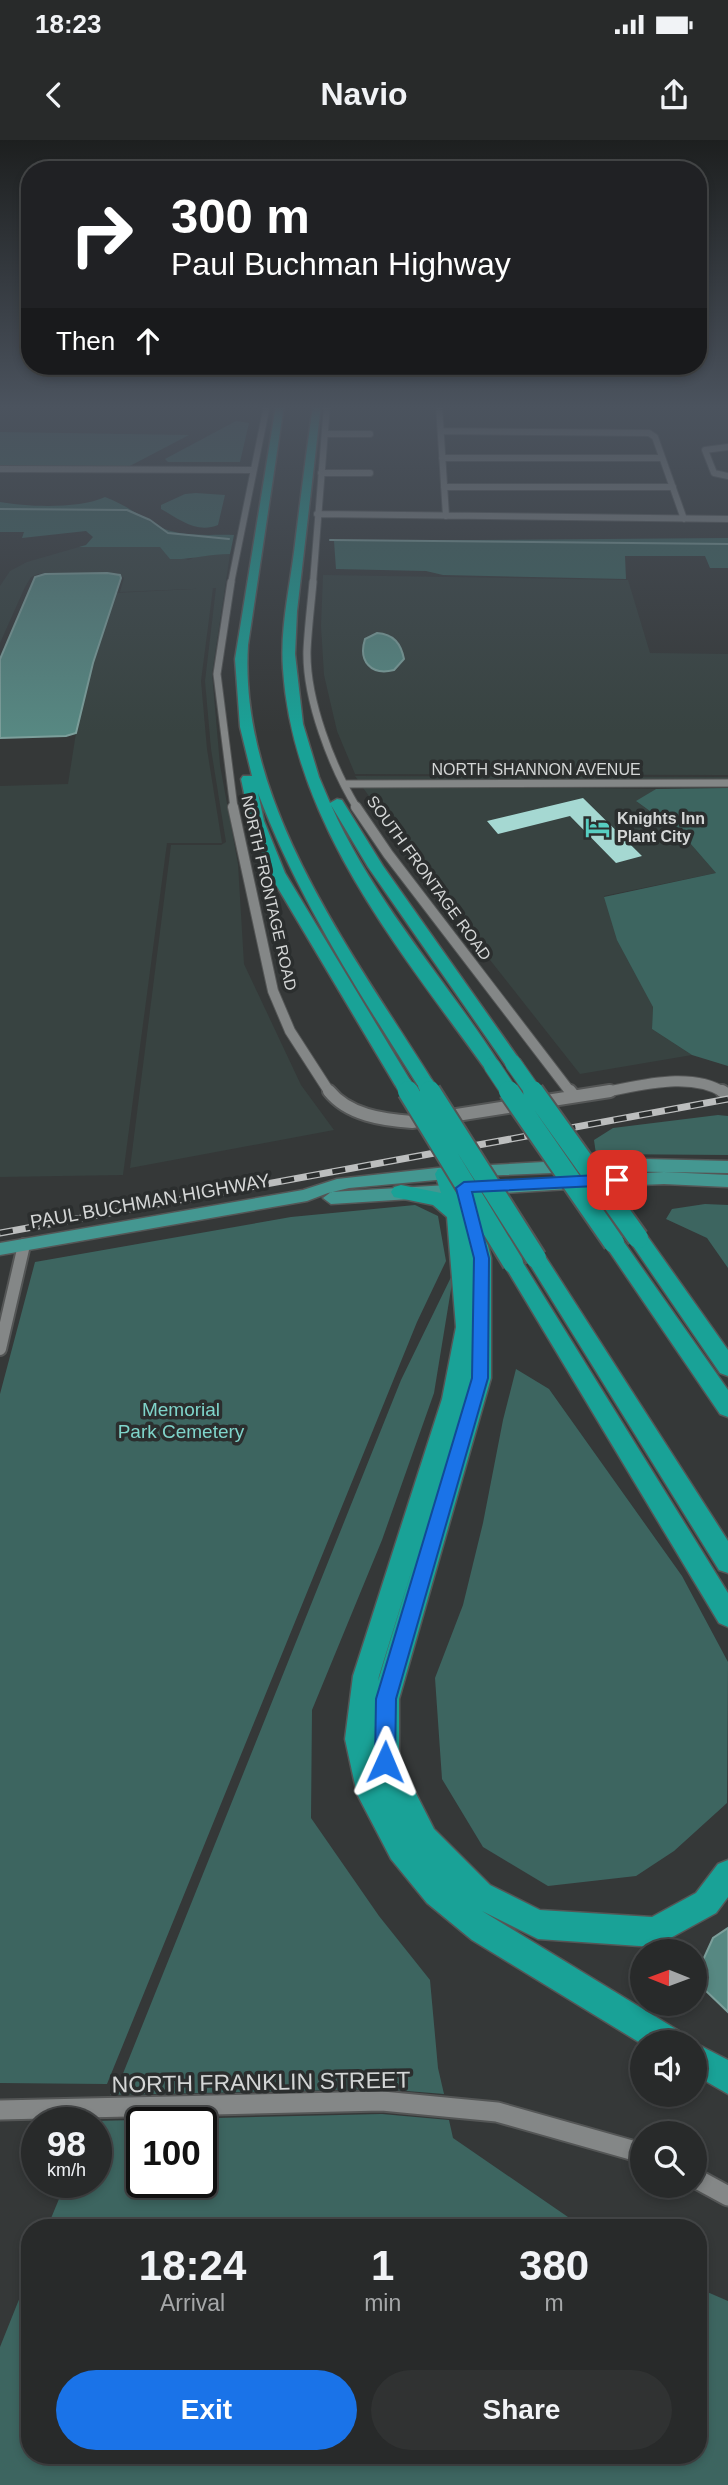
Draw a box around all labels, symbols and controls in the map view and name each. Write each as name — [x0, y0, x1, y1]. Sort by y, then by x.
text: 18:23 — [35, 9, 102, 39]
icon: back — [35, 76, 73, 114]
text: Navio — [320, 76, 408, 112]
icon: share — [655, 76, 693, 114]
icon: right — [56, 189, 147, 280]
text: 300 m — [171, 189, 310, 243]
text: Paul Buchman Highway — [171, 246, 511, 282]
icon: ahead — [129, 322, 167, 360]
text: Then — [56, 326, 115, 356]
street label: NORTH SHANNON AVENUE — [431, 761, 641, 778]
street label: SOUTH FRONTAGE ROAD — [364, 793, 494, 963]
street label: NORTH FRONTAGE ROAD — [238, 794, 300, 992]
place label: Knights Inn Plant City — [617, 810, 705, 845]
hotel icon: Knights Inn Plant City — [583, 813, 611, 841]
pin — [587, 1150, 647, 1210]
icon: arrive — [598, 1161, 636, 1199]
street label: PAUL BUCHMAN HIGHWAY — [29, 1170, 272, 1232]
park label: Memorial Park Cemetery — [118, 1399, 245, 1442]
position arrow — [348, 1725, 422, 1799]
north arrow — [630, 1939, 707, 2016]
map controls — [630, 1939, 707, 2198]
button: sound — [630, 2030, 707, 2107]
street label: NORTH FRANKLIN STREET — [111, 2066, 411, 2098]
speed limit sign: 100 — [126, 2107, 217, 2198]
button: search — [630, 2121, 707, 2198]
text: 98 — [47, 2124, 86, 2163]
text: km/h — [47, 2160, 86, 2180]
text: 18:24 — [139, 2242, 246, 2289]
text: 1 — [371, 2242, 394, 2289]
text: 380 — [519, 2242, 589, 2289]
text: Arrival — [160, 2290, 225, 2316]
text: min — [364, 2290, 401, 2316]
text: m — [545, 2290, 564, 2316]
button: Exit — [56, 2370, 357, 2450]
button: Share — [371, 2370, 672, 2450]

